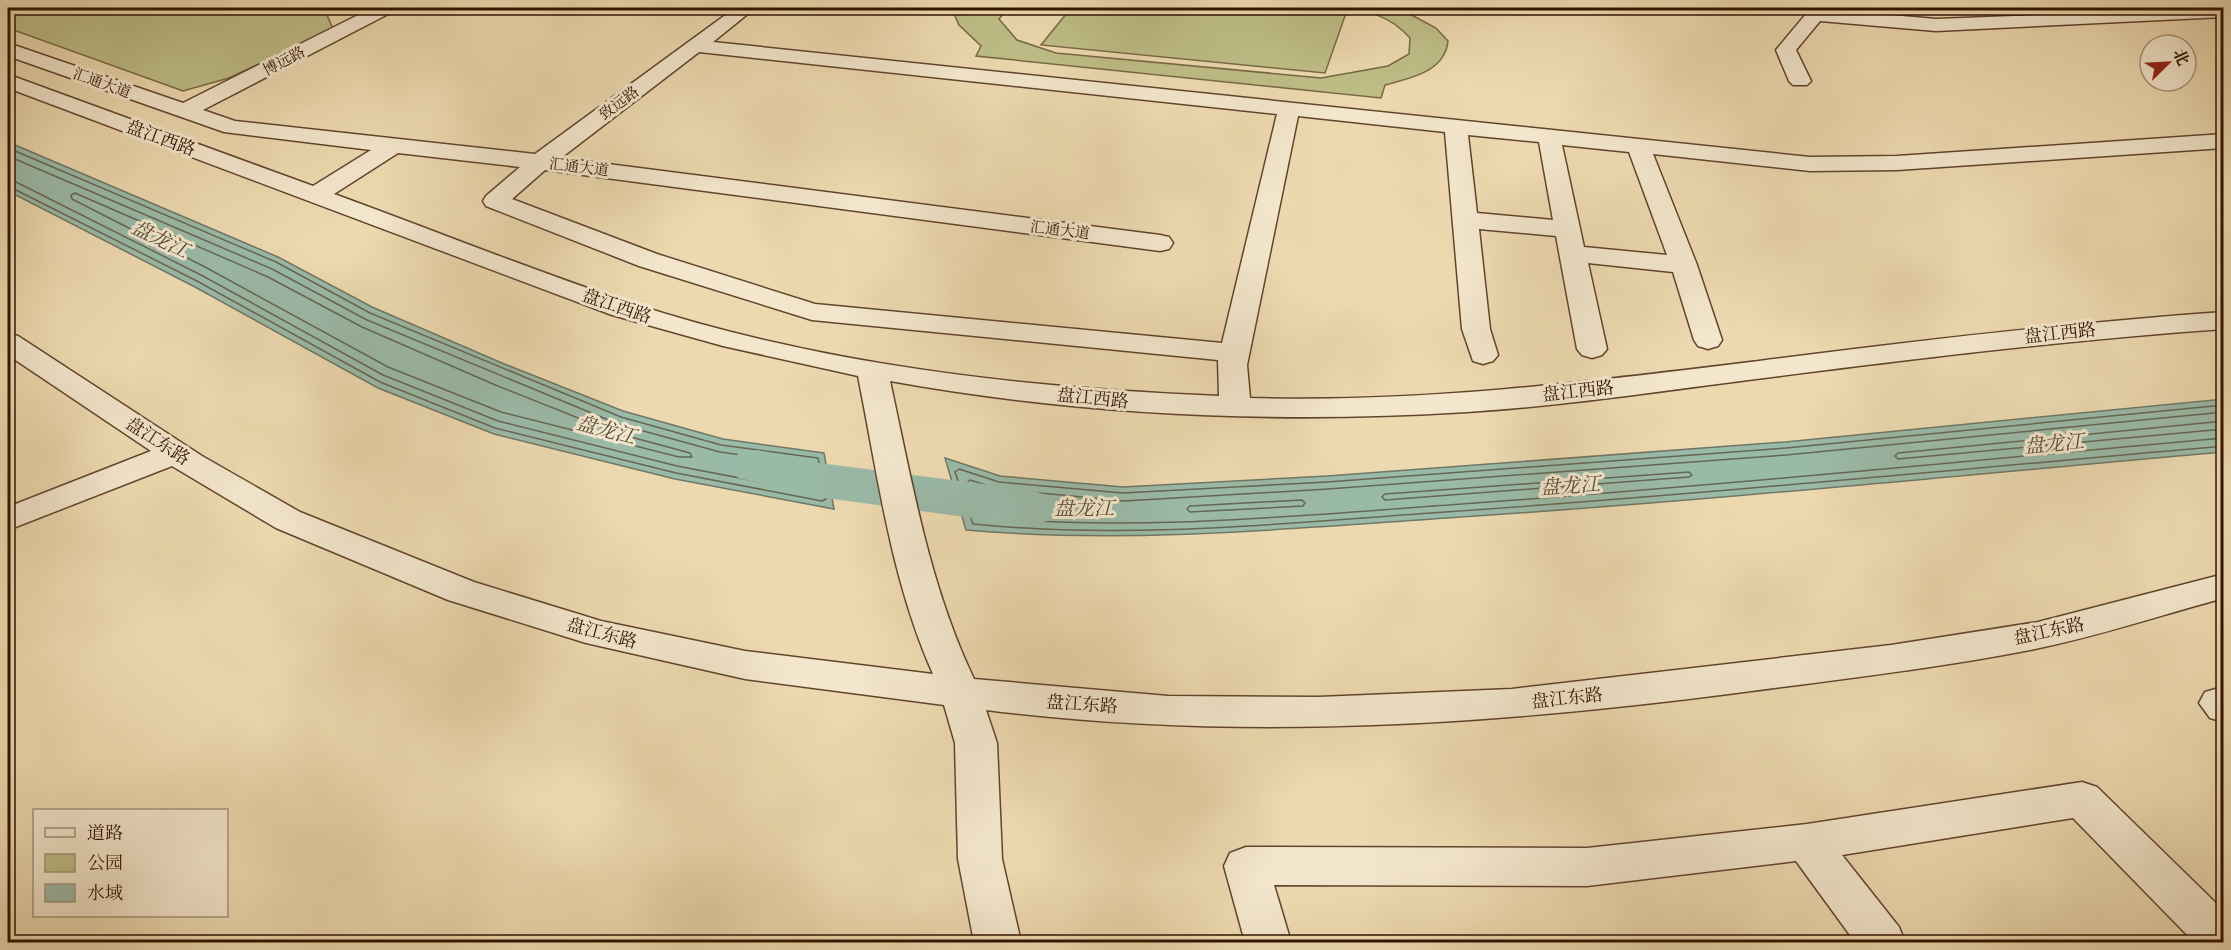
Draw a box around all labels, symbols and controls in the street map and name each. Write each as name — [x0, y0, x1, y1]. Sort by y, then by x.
north arrow — [2138, 33, 2198, 93]
street label: 博远路 — [259, 42, 309, 80]
text: 北 — [2167, 46, 2194, 69]
street label: 汇通大道 — [70, 63, 134, 103]
street label: 致远路 — [595, 81, 643, 125]
street label: 盘江西路 — [123, 114, 199, 162]
street label: 汇通大道 — [548, 153, 610, 181]
water label: 盘龙江 — [127, 214, 196, 266]
street label: 汇通大道 — [1029, 216, 1091, 244]
street label: 盘江西路 — [579, 283, 655, 329]
street label: 盘江西路 — [2023, 317, 2097, 349]
street label: 盘江西路 — [1541, 375, 1615, 407]
street label: 盘江西路 — [1056, 382, 1130, 414]
water label: 盘龙江 — [574, 409, 641, 452]
street label: 盘江东路 — [121, 411, 195, 471]
water label: 盘龙江 — [2023, 428, 2088, 460]
water label: 盘龙江 — [1539, 470, 1604, 502]
water label: 盘龙江 — [1054, 495, 1117, 522]
street label: 盘江东路 — [564, 612, 640, 654]
street label: 盘江东路 — [2011, 612, 2087, 650]
street label: 盘江东路 — [1530, 682, 1604, 714]
street label: 盘江东路 — [1045, 690, 1119, 718]
legend — [33, 809, 228, 917]
text: 道路 — [87, 821, 123, 845]
text: 公园 — [87, 851, 123, 875]
text: 水域 — [87, 881, 123, 905]

